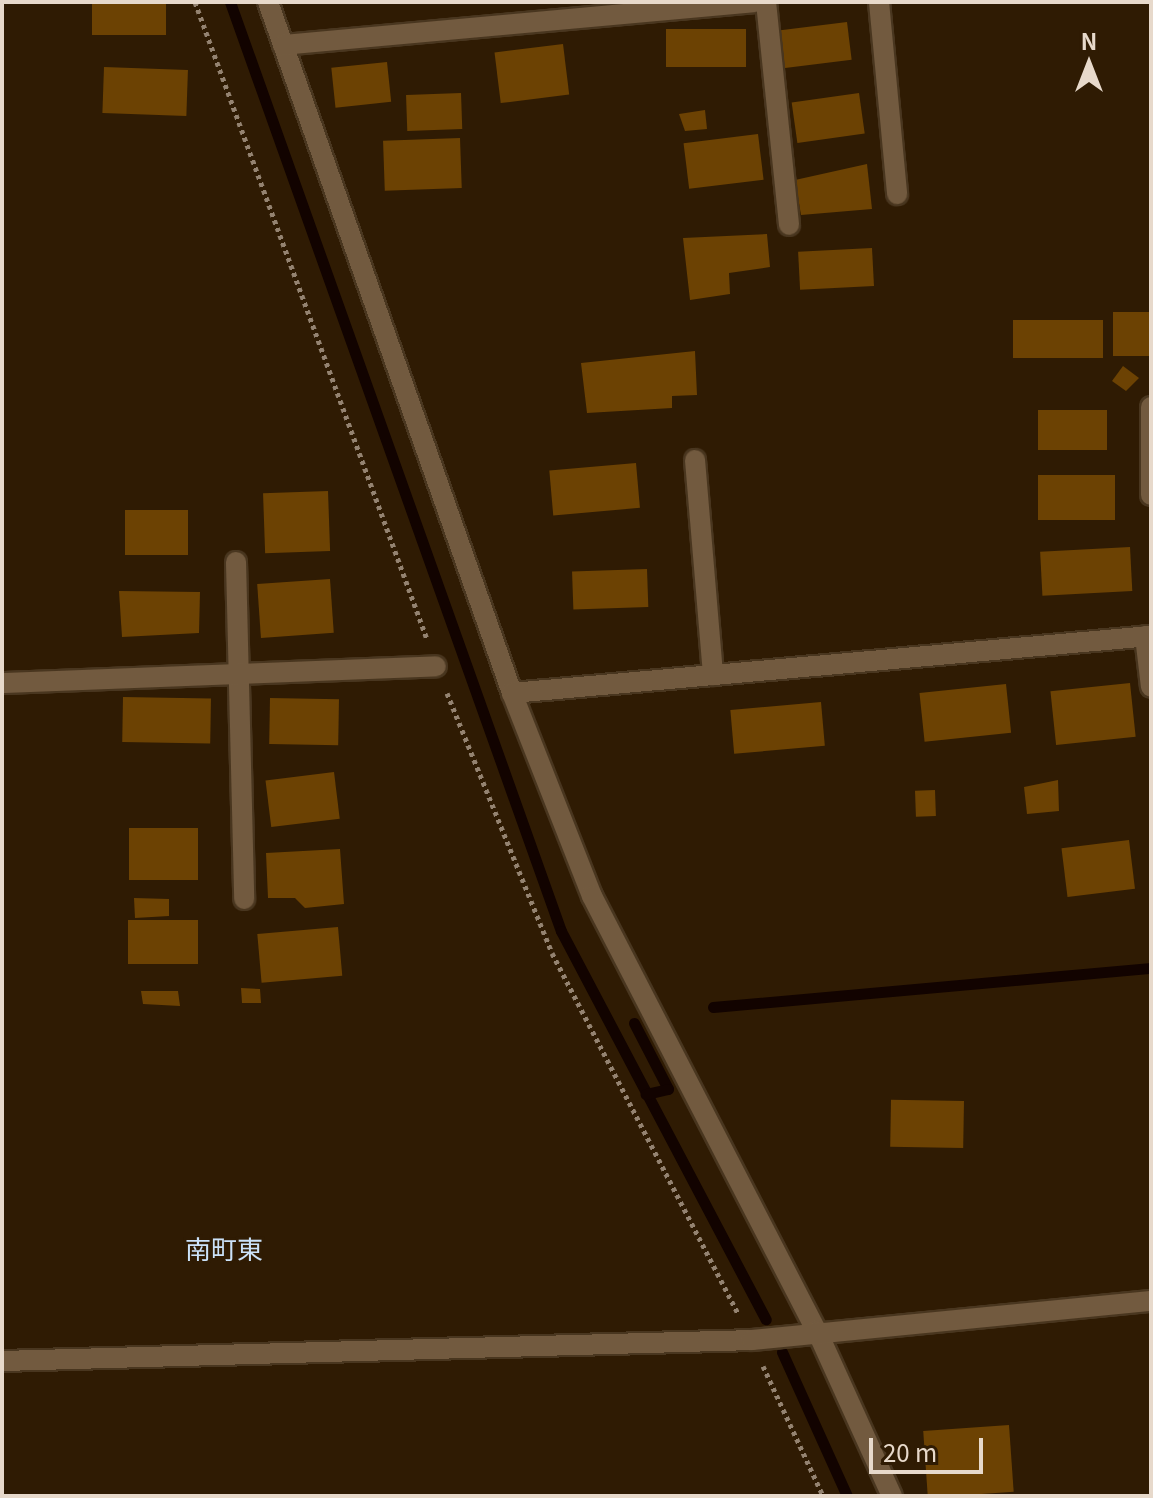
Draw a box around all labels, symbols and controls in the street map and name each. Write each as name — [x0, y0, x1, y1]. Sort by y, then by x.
north arrow — [1049, 24, 1129, 104]
text: N — [1081, 24, 1097, 56]
district label: 南町東 — [185, 1232, 263, 1264]
scale bar — [873, 1422, 987, 1472]
text: 20 m — [883, 1434, 937, 1469]

